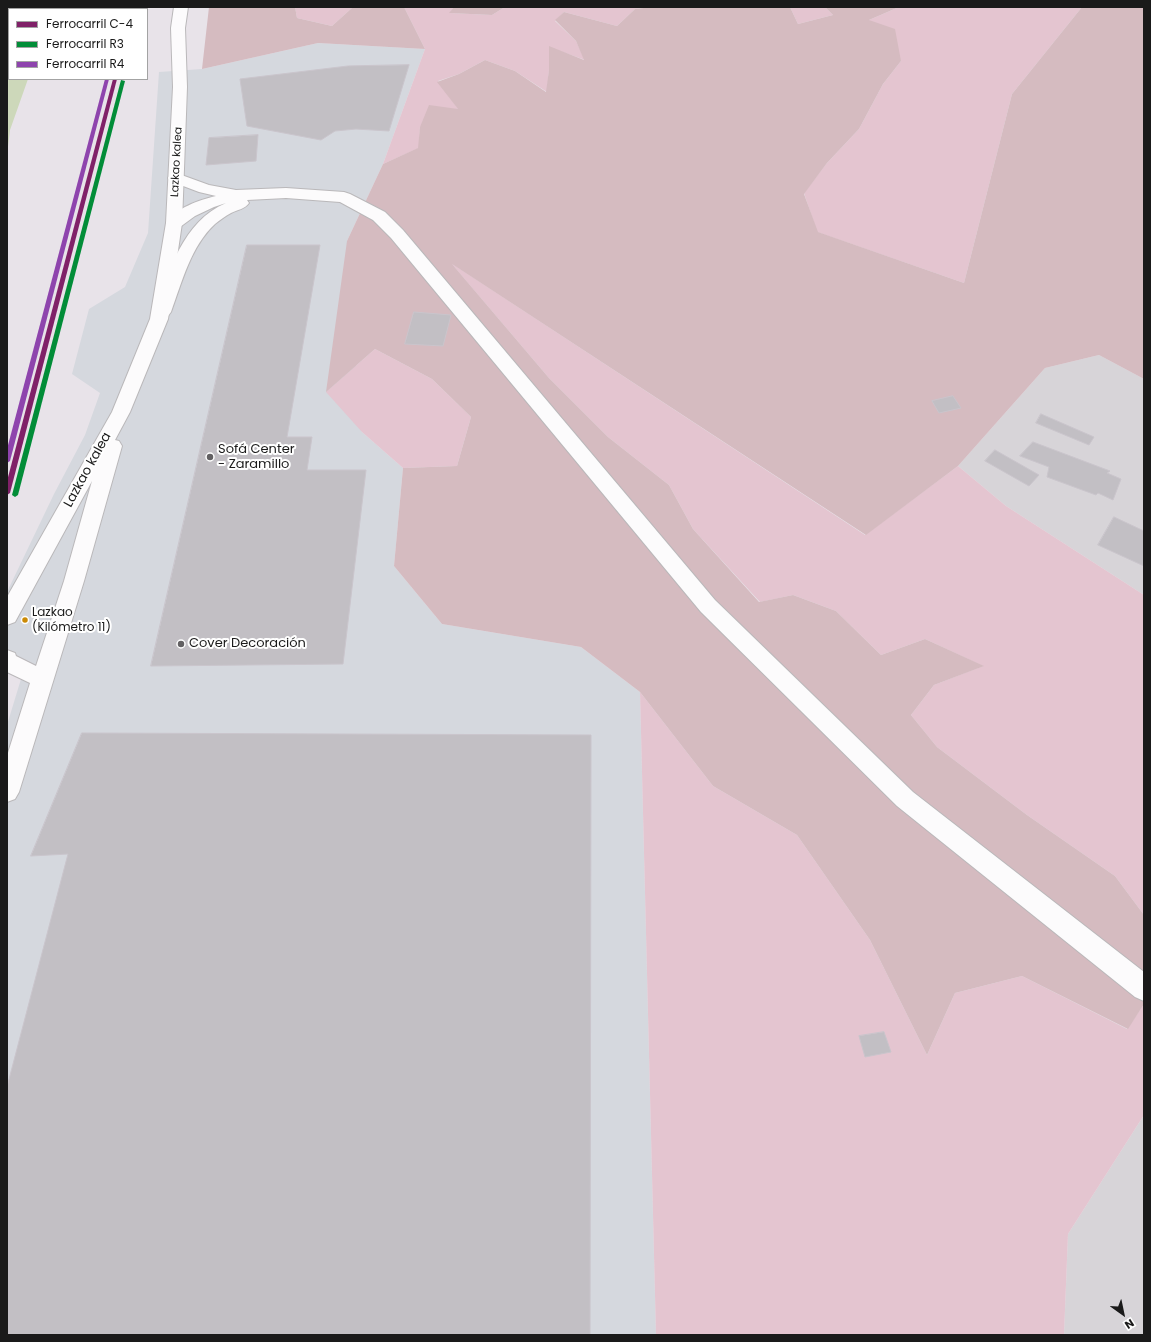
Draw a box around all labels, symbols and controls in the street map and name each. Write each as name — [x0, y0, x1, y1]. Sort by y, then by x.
legend — [8, 8, 148, 80]
text: Ferrocarril C-4 — [46, 15, 133, 32]
text: Ferrocarril R3 — [46, 35, 124, 52]
text: Ferrocarril R4 — [46, 55, 124, 72]
street label: Lazkao kalea — [169, 127, 185, 197]
street label: Lazkao kalea — [61, 430, 115, 510]
place label: Sofá Center - Zaramillo — [218, 442, 295, 473]
marker: Sofá Center - Zaramillo — [205, 452, 215, 462]
place label: Lazkao (Kilómetro 11) — [32, 606, 111, 634]
marker: Lazkao (Kilómetro 11) — [20, 615, 30, 625]
place label: Cover Decoración — [189, 636, 306, 652]
marker: Cover Decoración — [176, 639, 186, 649]
north arrow — [1103, 1294, 1143, 1334]
text: N — [1122, 1315, 1137, 1333]

